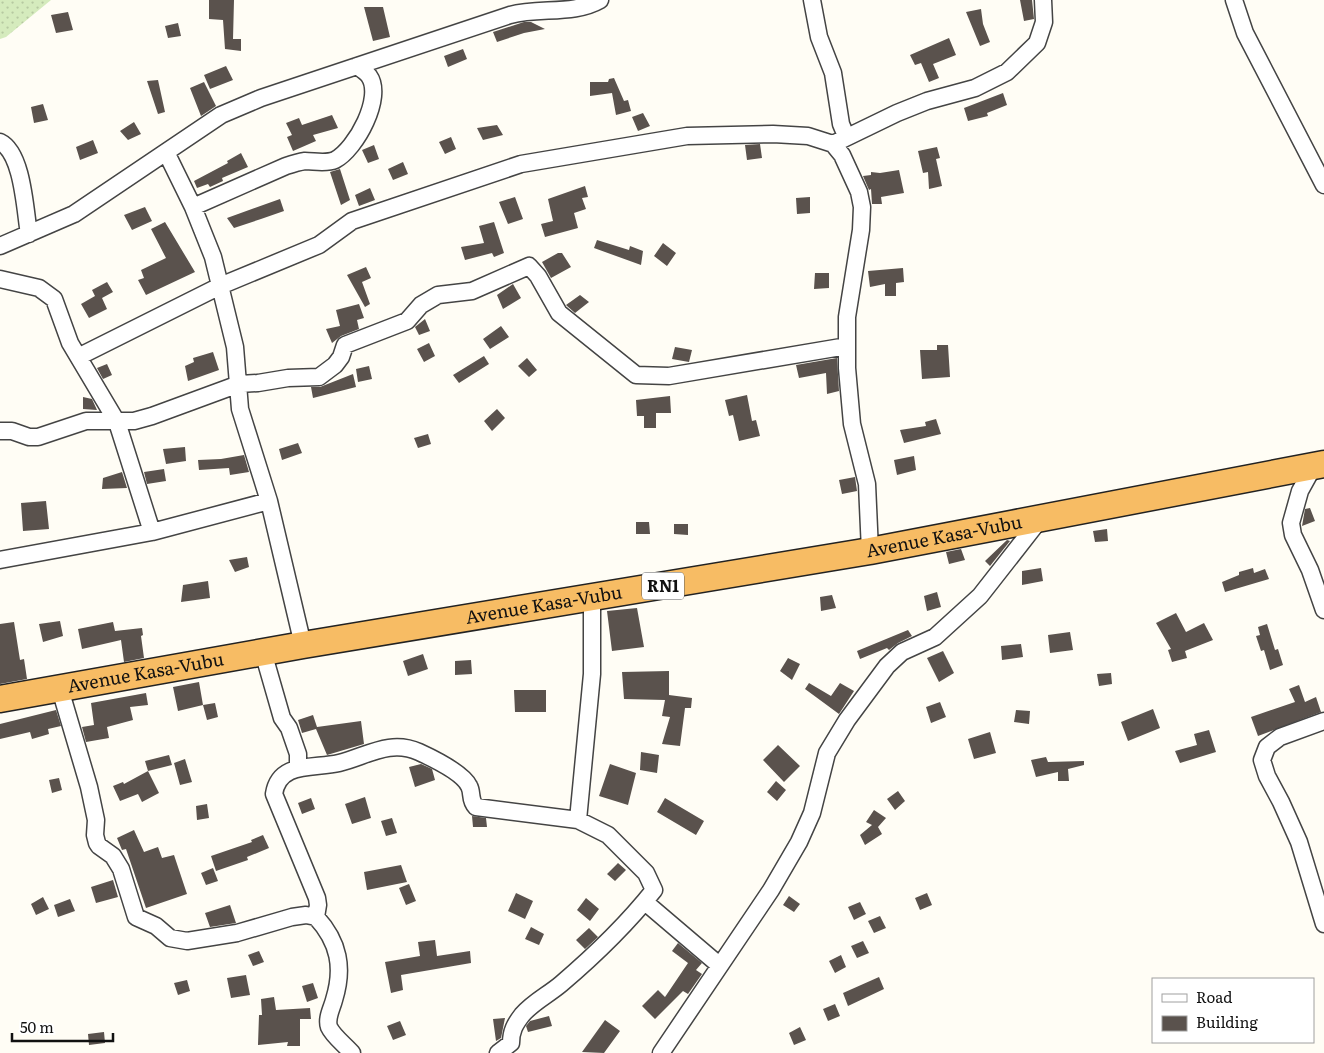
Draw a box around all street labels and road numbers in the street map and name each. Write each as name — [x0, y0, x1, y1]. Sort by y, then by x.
street label: Avenue Kasa-Vubu — [864, 507, 1024, 563]
road number: RN1 — [642, 572, 684, 600]
street label: Avenue Kasa-Vubu — [463, 577, 624, 630]
street label: Avenue Kasa-Vubu — [65, 644, 226, 699]

